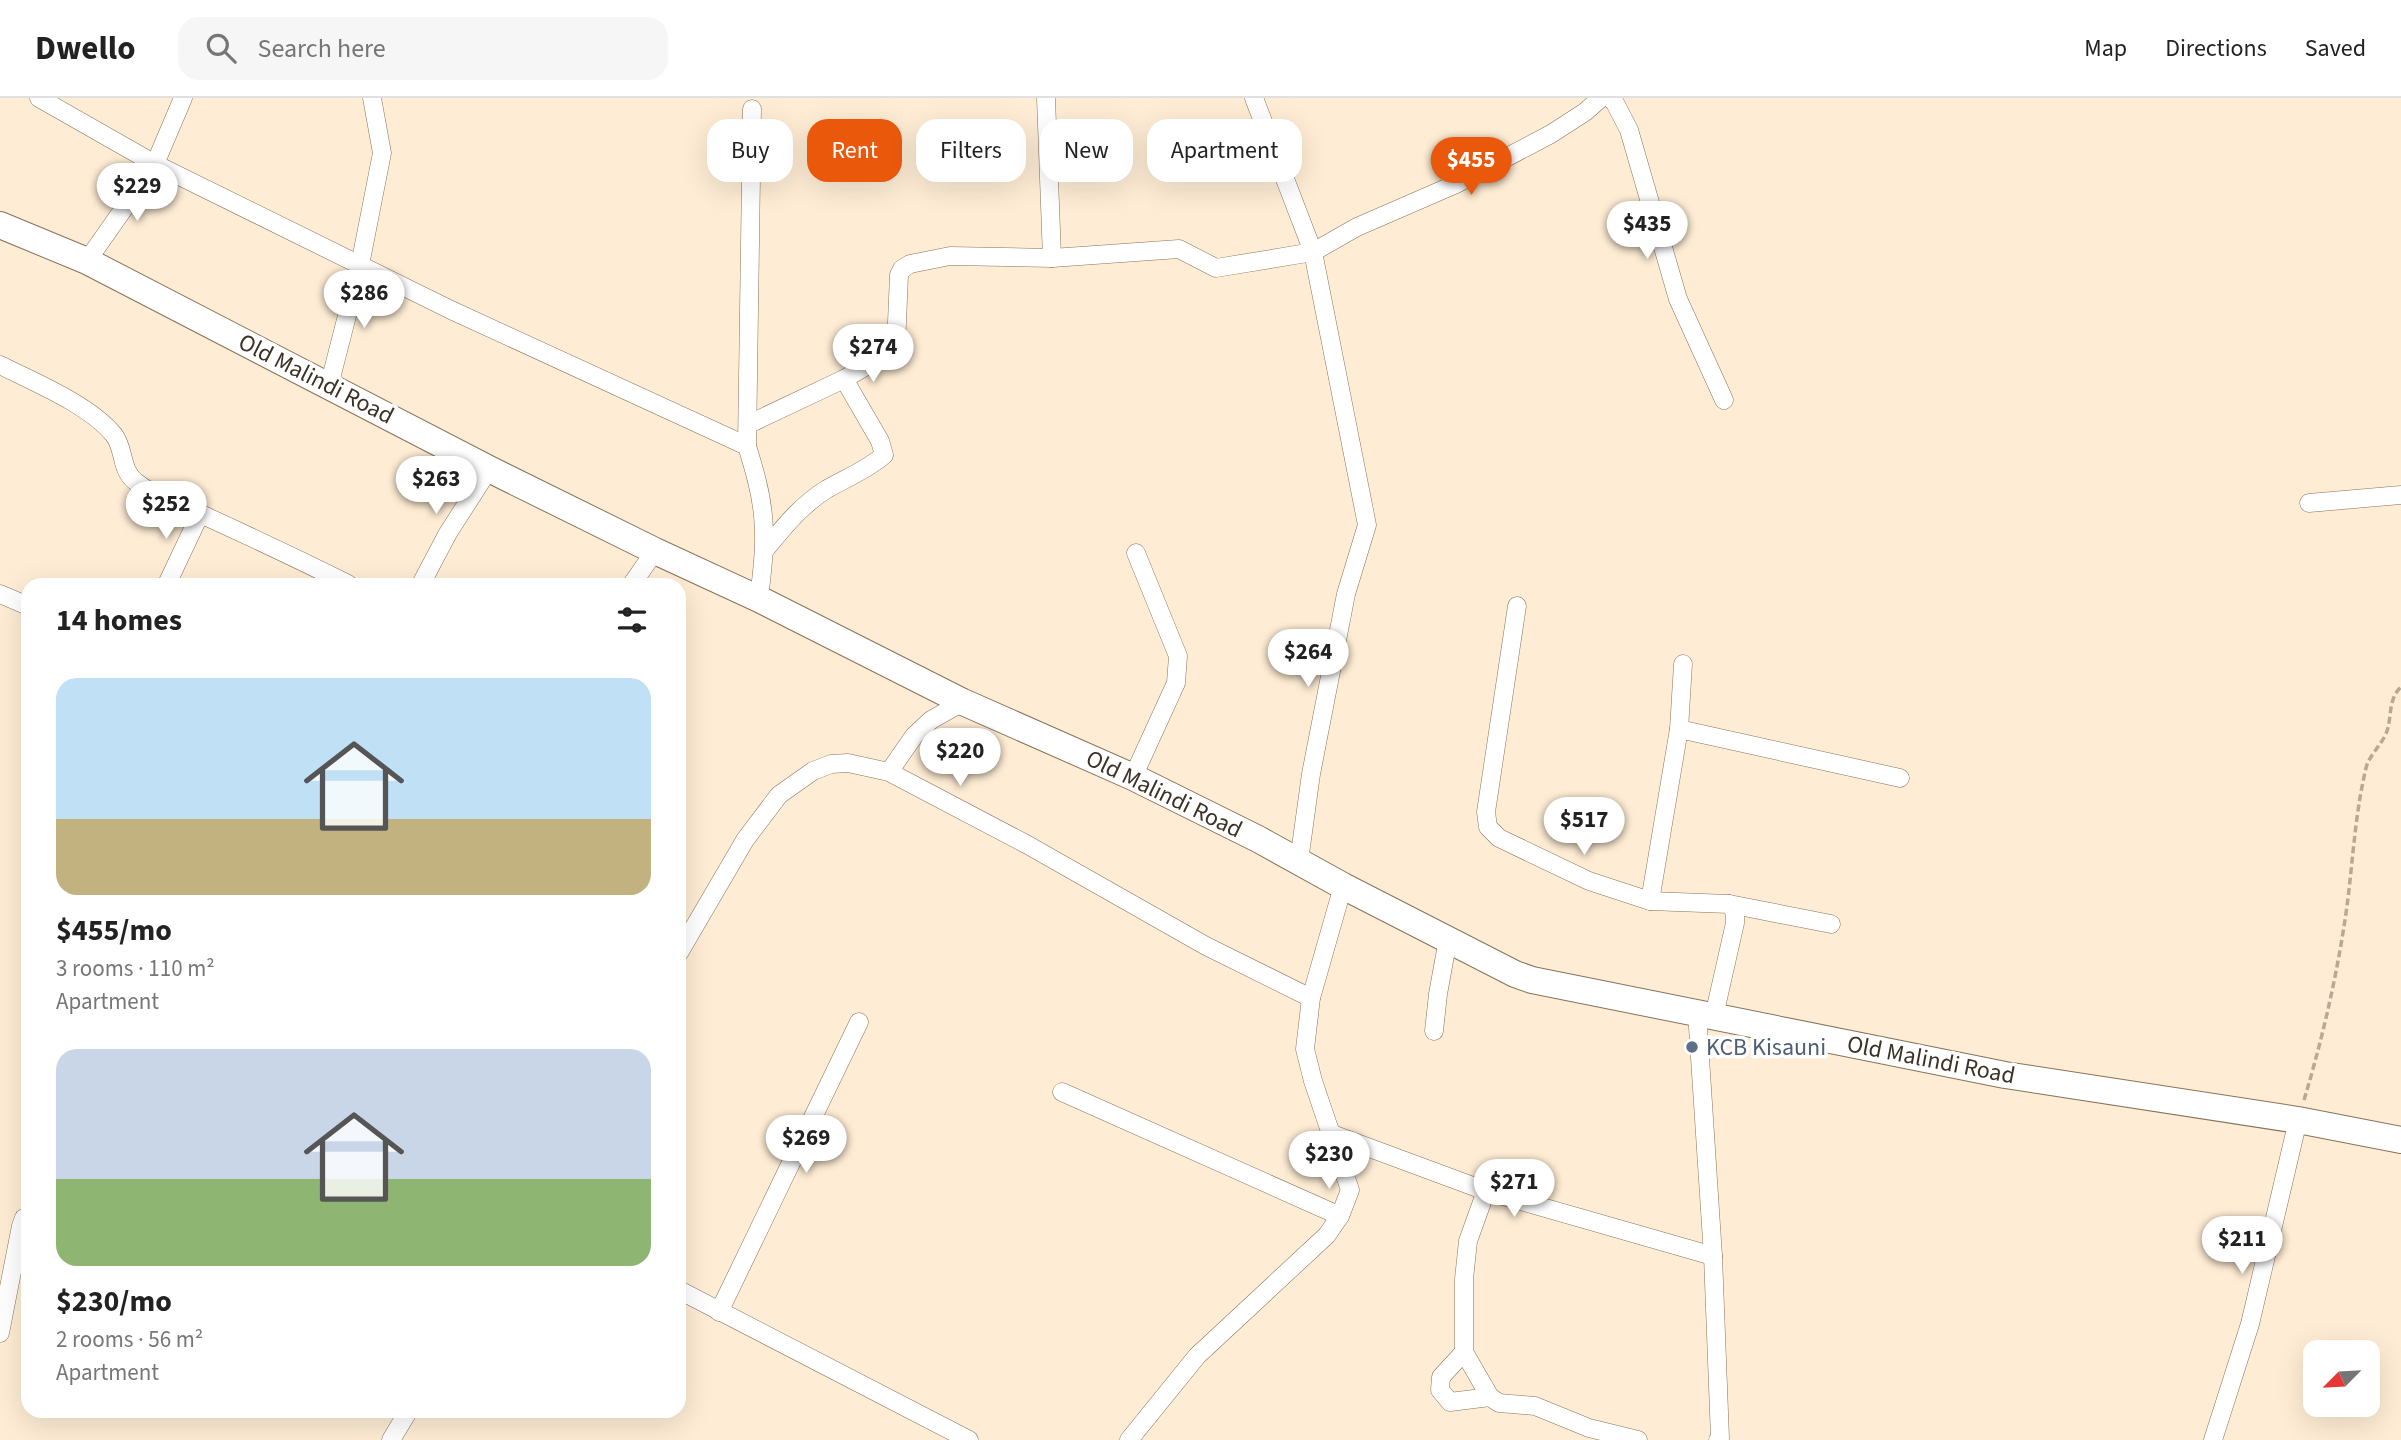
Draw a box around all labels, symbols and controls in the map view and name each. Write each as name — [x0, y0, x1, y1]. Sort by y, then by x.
search box — [178, 17, 668, 80]
text: Dwello — [35, 25, 136, 72]
icon: search — [202, 29, 240, 67]
text: Search here — [258, 30, 386, 67]
text: Map — [2084, 31, 2127, 66]
text: Directions — [2165, 31, 2267, 66]
text: Saved — [2305, 31, 2366, 66]
chip: Buy — [707, 119, 793, 182]
chip: Rent — [807, 119, 902, 182]
chip: Filters — [916, 119, 1026, 182]
chip: New — [1040, 119, 1133, 182]
chip: Apartment — [1147, 119, 1302, 182]
pin: $455 — [1430, 138, 1512, 197]
text: $455 — [1447, 143, 1495, 176]
pin: $229 — [96, 164, 178, 223]
text: $229 — [113, 169, 161, 202]
pin: $435 — [1606, 202, 1688, 261]
text: $435 — [1623, 207, 1671, 240]
pin: $286 — [323, 271, 405, 330]
text: $286 — [340, 276, 388, 309]
pin: $274 — [832, 324, 914, 384]
street label: Old Malindi Road — [232, 325, 400, 433]
text: $274 — [849, 330, 897, 363]
pin: $263 — [395, 456, 477, 516]
text: $263 — [412, 462, 460, 495]
pin: $252 — [125, 482, 207, 541]
text: $252 — [142, 487, 190, 520]
text: 14 homes — [56, 599, 182, 642]
icon: filters — [613, 601, 651, 639]
pin: $264 — [1267, 630, 1349, 689]
text: $264 — [1284, 635, 1332, 668]
icon: home — [291, 723, 417, 849]
pin: $220 — [919, 728, 1001, 788]
text: $220 — [936, 734, 984, 767]
street label: Old Malindi Road — [1080, 741, 1248, 847]
pin: $517 — [1543, 798, 1625, 857]
text: $517 — [1560, 803, 1608, 836]
text: $455/mo — [56, 909, 172, 952]
text: 3 rooms · 110 m² — [56, 952, 215, 985]
text: Apartment — [56, 985, 159, 1018]
street label: Old Malindi Road — [1844, 1027, 2018, 1093]
place label: KCB Kisauni — [1706, 1030, 1826, 1065]
marker: KCB Kisauni — [1684, 1039, 1700, 1055]
icon: home — [291, 1094, 417, 1220]
pin: $269 — [765, 1116, 847, 1175]
text: $269 — [782, 1121, 830, 1154]
pin: $230 — [1288, 1132, 1370, 1191]
text: $230 — [1305, 1137, 1353, 1170]
pin: $271 — [1473, 1160, 1555, 1219]
text: $271 — [1490, 1165, 1538, 1198]
pin: $211 — [2201, 1216, 2283, 1276]
text: $211 — [2218, 1222, 2266, 1255]
text: $230/mo — [56, 1280, 172, 1323]
text: 2 rooms · 56 m² — [56, 1323, 203, 1356]
north arrow — [2303, 1340, 2380, 1418]
map controls — [2303, 1340, 2380, 1417]
text: Apartment — [56, 1356, 159, 1389]

